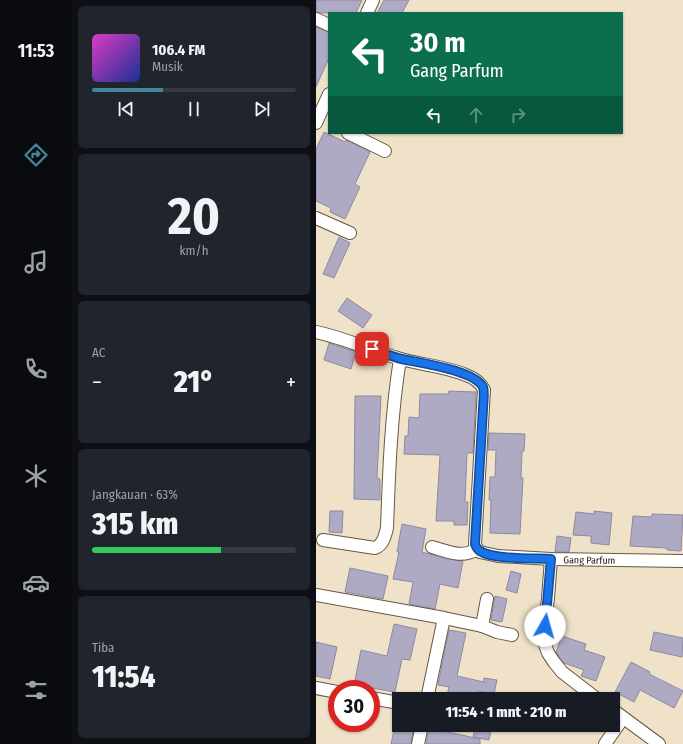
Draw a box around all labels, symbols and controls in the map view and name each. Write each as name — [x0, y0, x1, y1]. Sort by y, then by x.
text: 30 m — [410, 26, 466, 59]
icon: left — [344, 28, 396, 80]
text: 11:53 — [18, 40, 54, 62]
text: 106.4 FM — [152, 41, 205, 59]
text: Musik — [152, 59, 183, 74]
text: Gang Parfum — [410, 60, 504, 82]
icon: previous — [115, 98, 137, 120]
icon: pause — [183, 98, 205, 120]
icon: next — [251, 98, 273, 120]
icon: left — [423, 104, 445, 126]
icon: ahead — [465, 104, 487, 126]
icon: right — [507, 104, 529, 126]
icon: directions — [22, 141, 50, 169]
text: 20 — [168, 185, 220, 248]
text: km/h — [180, 243, 209, 258]
icon: music — [22, 248, 50, 276]
pin — [355, 332, 389, 366]
icon: arrive — [361, 338, 383, 360]
text: AC — [92, 345, 105, 360]
icon: phone — [22, 355, 50, 383]
text: 21° — [174, 364, 214, 400]
text: − — [92, 369, 102, 396]
text: + — [286, 369, 296, 396]
icon: climate — [22, 462, 50, 490]
text: Jangkauan · 63% — [92, 487, 178, 502]
text: 315 km — [92, 506, 178, 542]
street label: Gang Parfum — [563, 554, 615, 567]
icon: car — [22, 569, 50, 597]
position arrow — [524, 605, 566, 647]
text: Tiba — [92, 640, 114, 655]
text: 11:54 — [92, 659, 155, 695]
icon: filters — [22, 676, 50, 704]
speed limit sign: 30 — [328, 680, 380, 732]
text: 11:54 · 1 mnt · 210 m — [446, 703, 566, 721]

